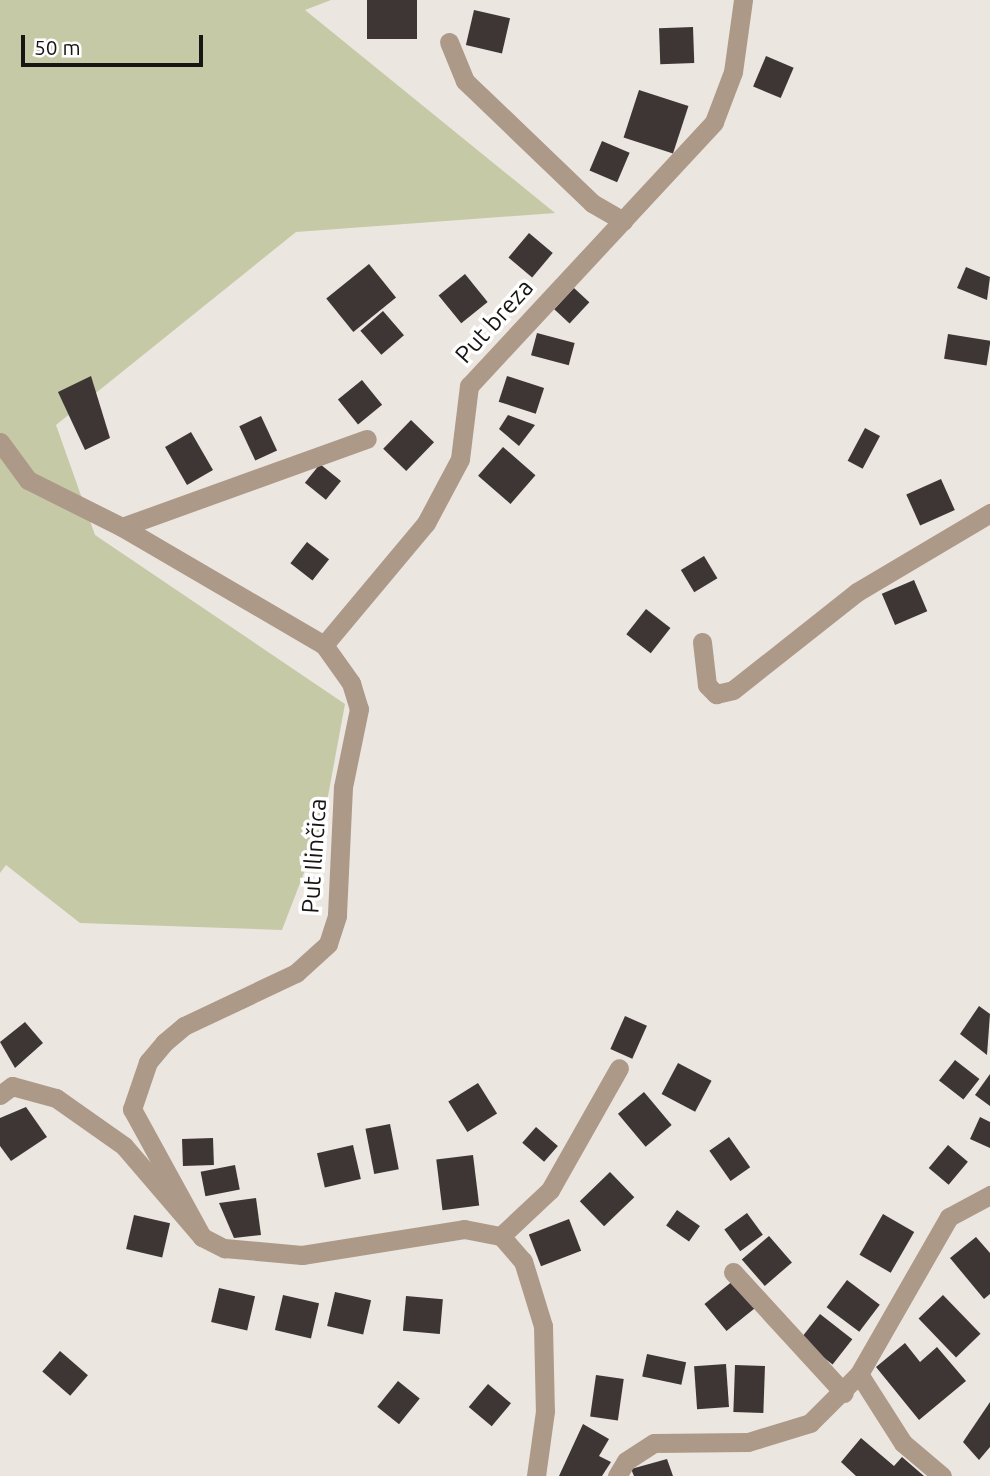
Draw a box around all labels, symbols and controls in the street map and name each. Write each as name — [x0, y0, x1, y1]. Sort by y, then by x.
scale bar — [24, 21, 206, 65]
text: 50 m — [34, 35, 81, 59]
street label: Put breza — [449, 273, 539, 369]
street label: Put Ilinčica — [296, 797, 332, 915]

